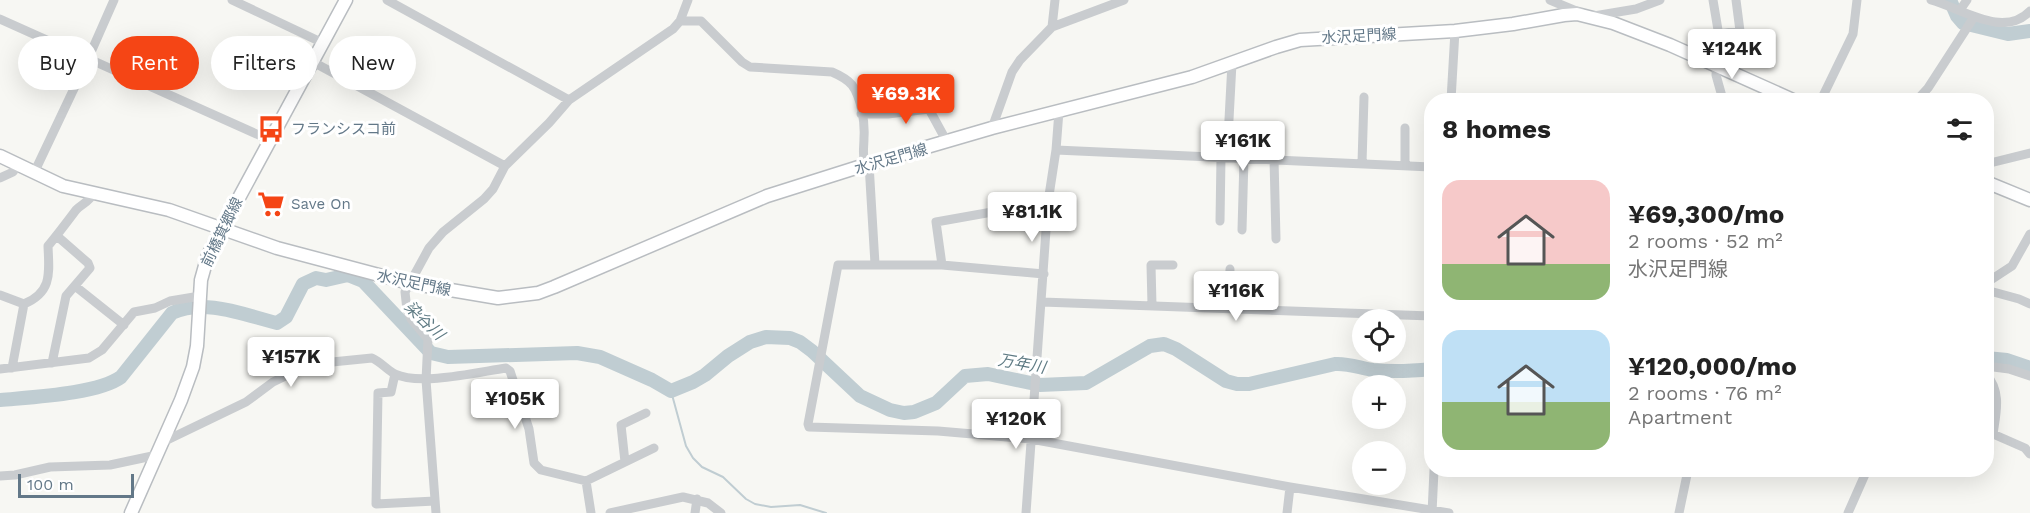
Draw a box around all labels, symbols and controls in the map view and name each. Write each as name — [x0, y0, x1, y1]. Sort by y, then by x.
street label: 水沢足門線 — [1321, 25, 1397, 47]
pin: ¥124K — [1690, 29, 1774, 80]
chip: Buy — [18, 36, 98, 90]
chip: Rent — [110, 36, 199, 90]
chip: Filters — [211, 36, 317, 90]
chip: New — [329, 36, 416, 90]
text: ¥124K — [1702, 36, 1762, 60]
pin: ¥69.3K — [857, 74, 955, 125]
text: ¥69.3K — [871, 81, 941, 105]
icon: filters — [1943, 113, 1976, 146]
bus stop icon: フランシスコ前 — [256, 114, 286, 144]
text: 8 homes — [1442, 114, 1551, 144]
place label: フランシスコ前 — [291, 120, 396, 138]
pin: ¥161K — [1201, 121, 1285, 172]
text: ¥161K — [1215, 128, 1271, 152]
street label: 水沢足門線 — [852, 140, 930, 178]
supermarket icon: Save On — [256, 189, 286, 219]
pin: ¥81.1K — [983, 192, 1081, 243]
street label: 前橋箕郷線 — [197, 194, 247, 270]
place label: Save On — [291, 195, 351, 213]
text: ¥81.1K — [1002, 199, 1062, 223]
text: ¥69,300/mo — [1628, 199, 1784, 229]
icon: home — [1490, 204, 1562, 276]
text: 2 rooms · 52 m² — [1628, 229, 1783, 253]
text: 水沢足門線 — [1628, 257, 1728, 281]
street label: 水沢足門線 — [375, 266, 453, 300]
pin: ¥116K — [1194, 271, 1278, 322]
text: ¥116K — [1208, 278, 1264, 302]
water label: 染谷川 — [401, 297, 450, 345]
map controls — [1352, 309, 1406, 495]
button: locate — [1352, 309, 1406, 363]
pin: ¥157K — [249, 337, 333, 388]
text: ¥157K — [261, 344, 321, 368]
water label: 万年川 — [997, 350, 1049, 377]
text: ¥120,000/mo — [1628, 351, 1797, 381]
icon: home — [1490, 354, 1562, 426]
button: + — [1352, 375, 1406, 429]
pin: ¥105K — [473, 379, 557, 430]
text: 2 rooms · 76 m² — [1628, 381, 1781, 405]
text: ¥105K — [485, 386, 545, 410]
pin: ¥120K — [974, 399, 1058, 450]
text: Apartment — [1628, 405, 1732, 429]
text: ¥120K — [986, 406, 1046, 430]
button: − — [1352, 441, 1406, 495]
scale bar — [18, 471, 134, 498]
text: 100 m — [27, 475, 74, 494]

